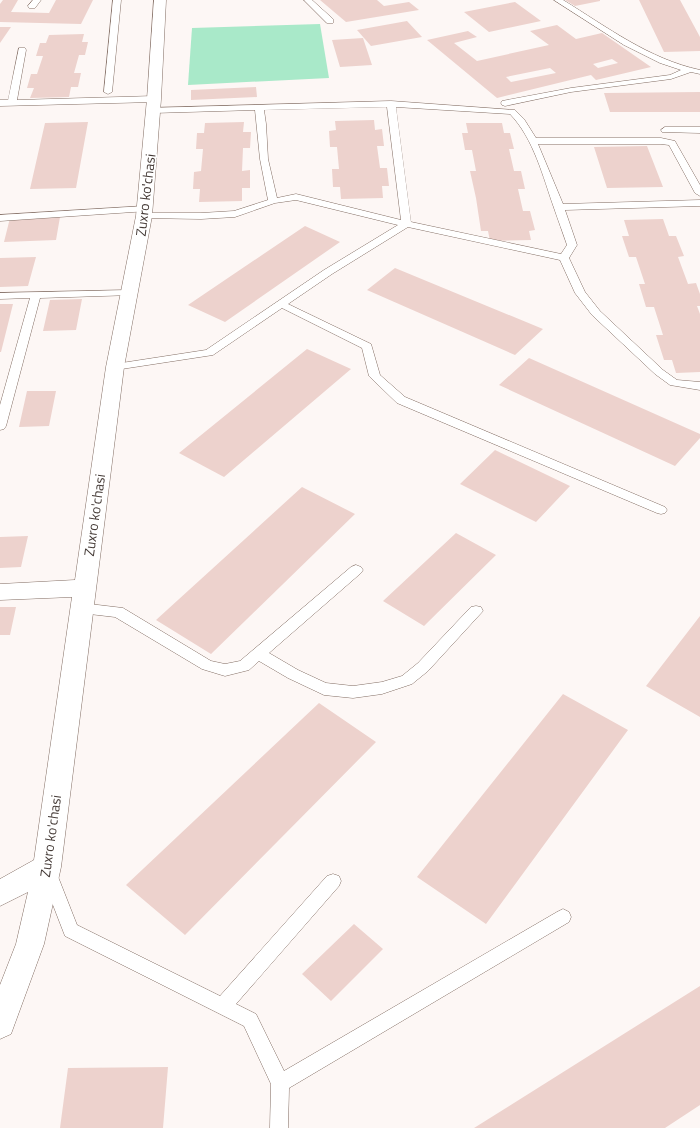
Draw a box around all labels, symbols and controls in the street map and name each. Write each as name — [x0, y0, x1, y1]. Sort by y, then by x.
street label: Zuxro ko'chasi — [130, 153, 160, 237]
street label: Zuxro ko'chasi — [78, 472, 110, 558]
street label: Zuxro ko'chasi — [34, 793, 66, 879]

